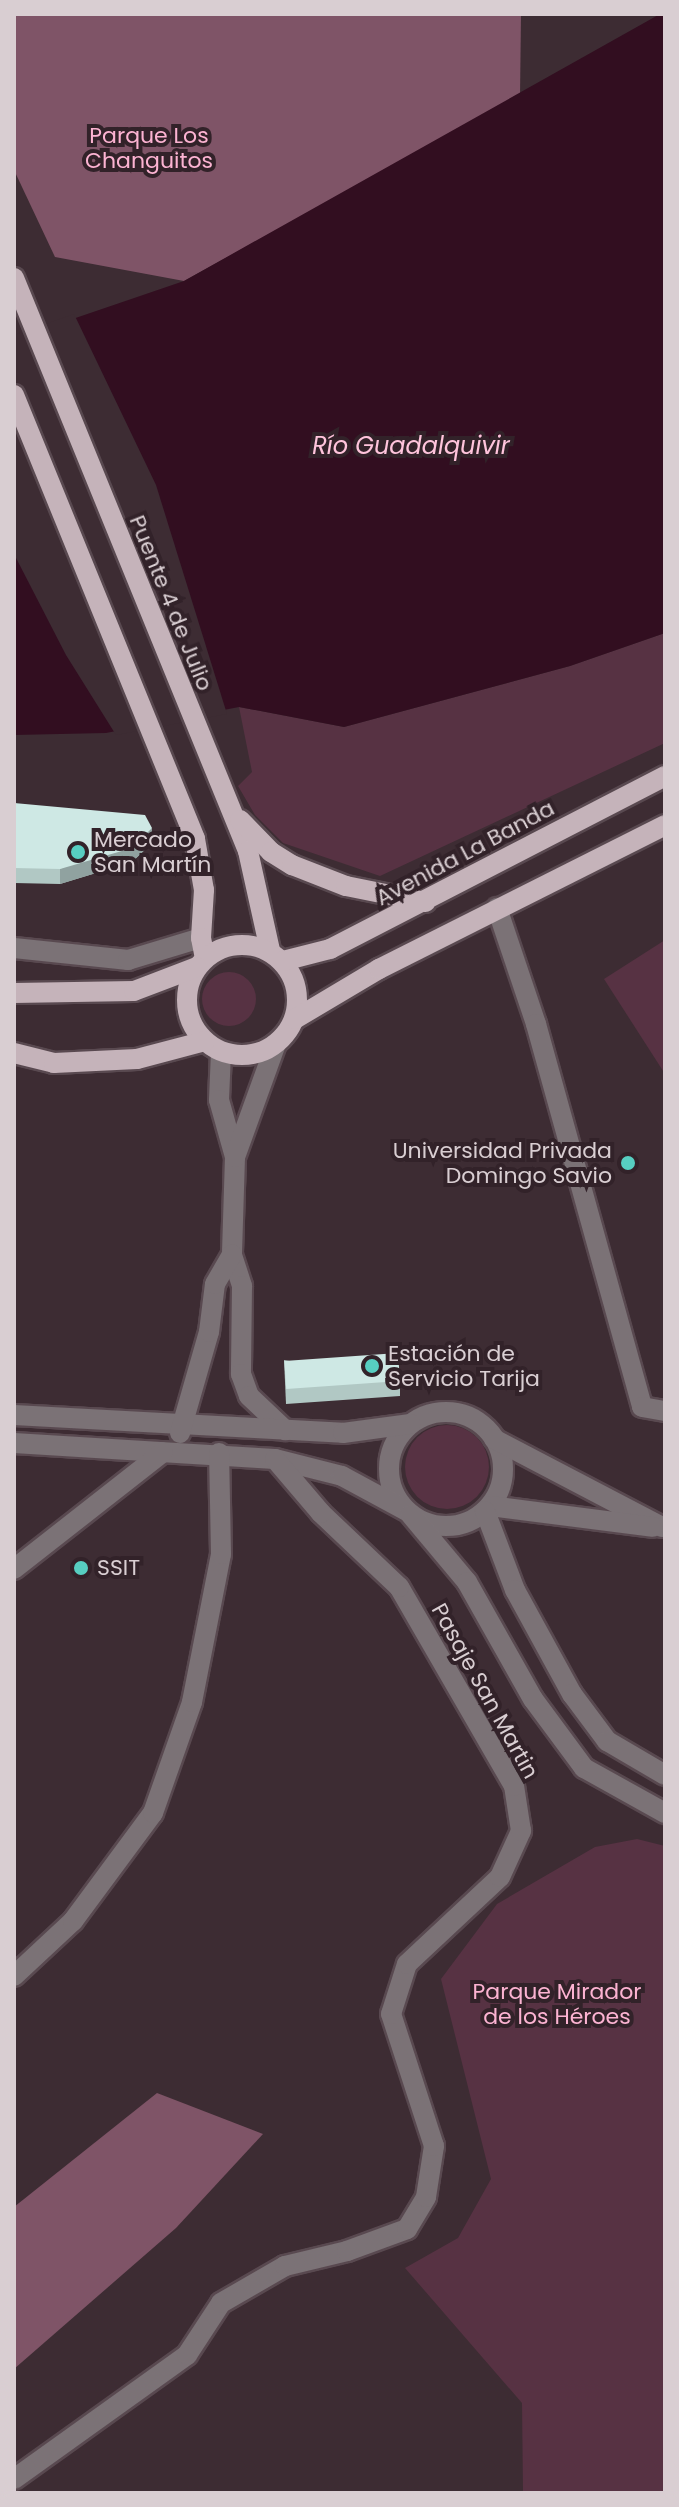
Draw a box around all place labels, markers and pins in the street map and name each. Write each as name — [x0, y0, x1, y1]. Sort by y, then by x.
place label: Mercado San Martín — [94, 826, 211, 878]
marker: Mercado San Martín — [69, 843, 87, 861]
place label: Universidad Privada Domingo Savio — [393, 1137, 612, 1188]
marker: Universidad Privada Domingo Savio — [619, 1154, 637, 1172]
place label: Estación de Servicio Tarija — [388, 1340, 540, 1392]
marker: Estación de Servicio Tarija — [363, 1357, 381, 1375]
place label: SSIT — [97, 1555, 140, 1581]
marker: SSIT — [72, 1559, 90, 1577]

